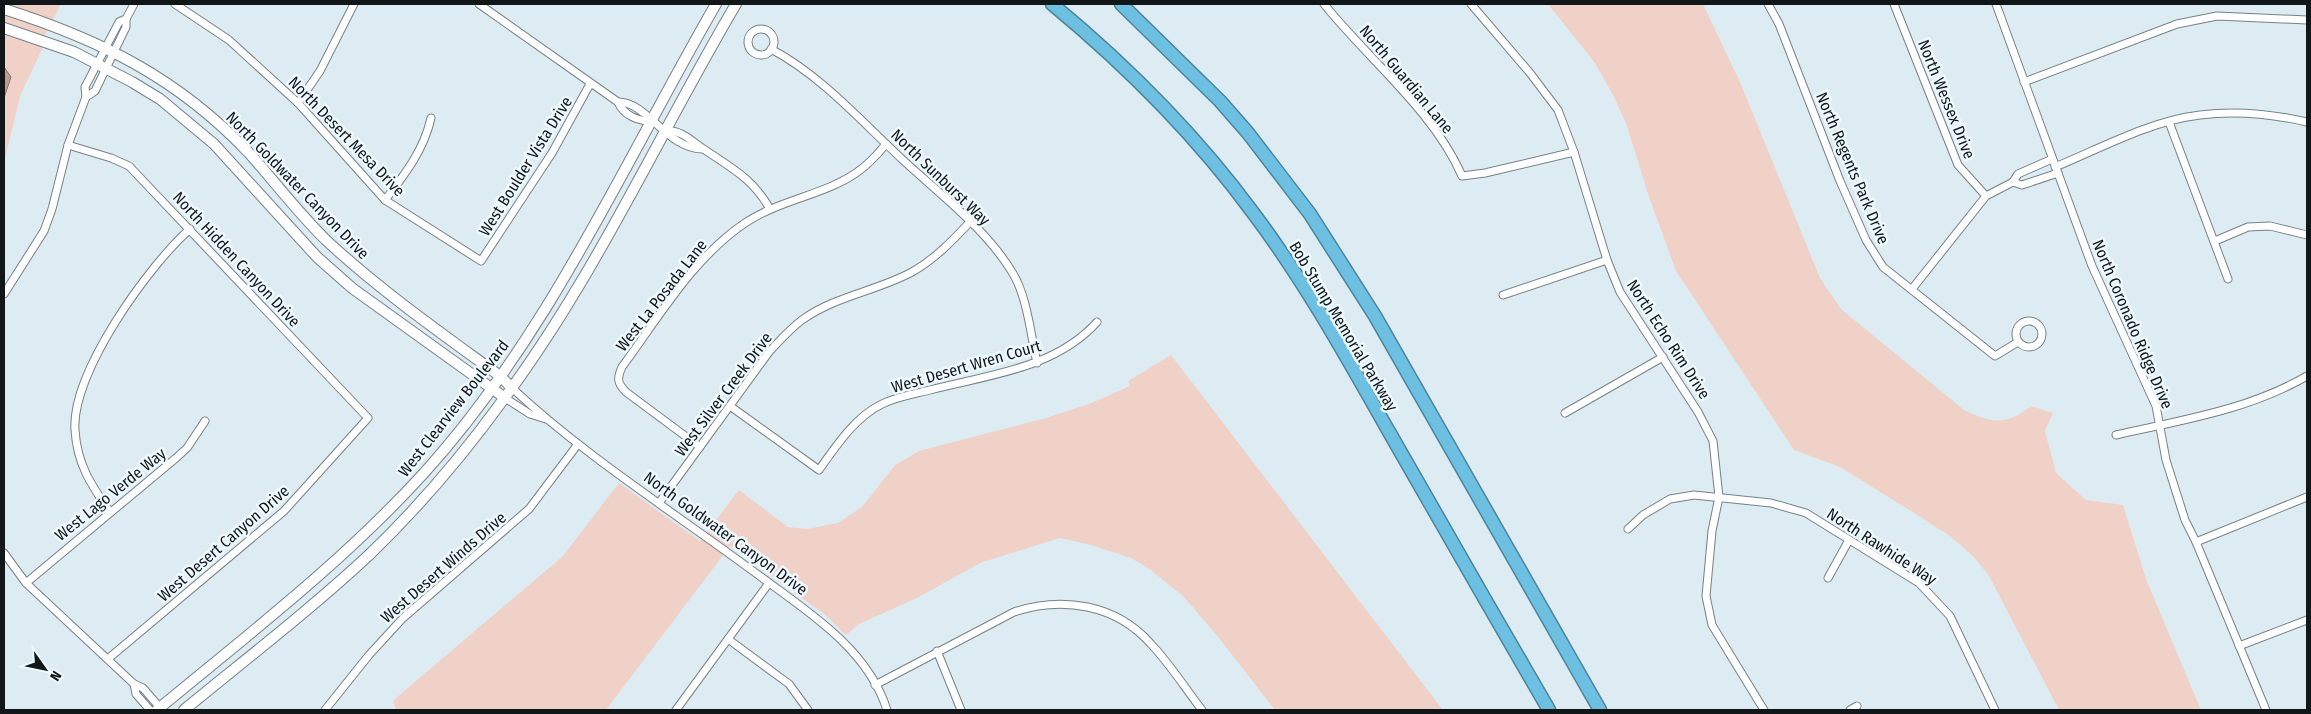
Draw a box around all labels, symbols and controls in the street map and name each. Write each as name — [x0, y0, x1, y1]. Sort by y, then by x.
street label: North Guardian Lane — [1356, 21, 1457, 137]
street label: North Wessex Drive — [1914, 37, 1979, 162]
street label: North Desert Mesa Drive — [285, 73, 409, 200]
street label: North Regents Park Drive — [1812, 89, 1893, 247]
street label: West Boulder Vista Drive — [475, 93, 576, 239]
street label: North Goldwater Canyon Drive — [222, 108, 373, 263]
street label: North Sunburst Way — [887, 125, 995, 230]
street label: North Hidden Canyon Drive — [169, 188, 304, 331]
street label: West La Posada Lane — [612, 236, 711, 355]
street label: North Coronado Ridge Drive — [2088, 237, 2177, 412]
street label: Bob Stump Memorial Parkway — [1285, 238, 1402, 415]
street label: North Echo Rim Drive — [1623, 276, 1714, 403]
street label: West Silver Creek Drive — [671, 329, 776, 460]
street label: West Clearview Boulevard — [394, 336, 513, 480]
street label: West Desert Wren Court — [889, 336, 1044, 397]
street label: West Lago Verde Way — [51, 443, 170, 545]
street label: North Goldwater Canyon Drive — [640, 468, 811, 599]
street label: West Desert Canyon Drive — [154, 481, 293, 606]
street label: North Rawhide Way — [1823, 504, 1941, 589]
street label: West Desert Winds Drive — [377, 508, 510, 627]
north arrow — [20, 644, 70, 694]
text: N — [46, 668, 65, 684]

